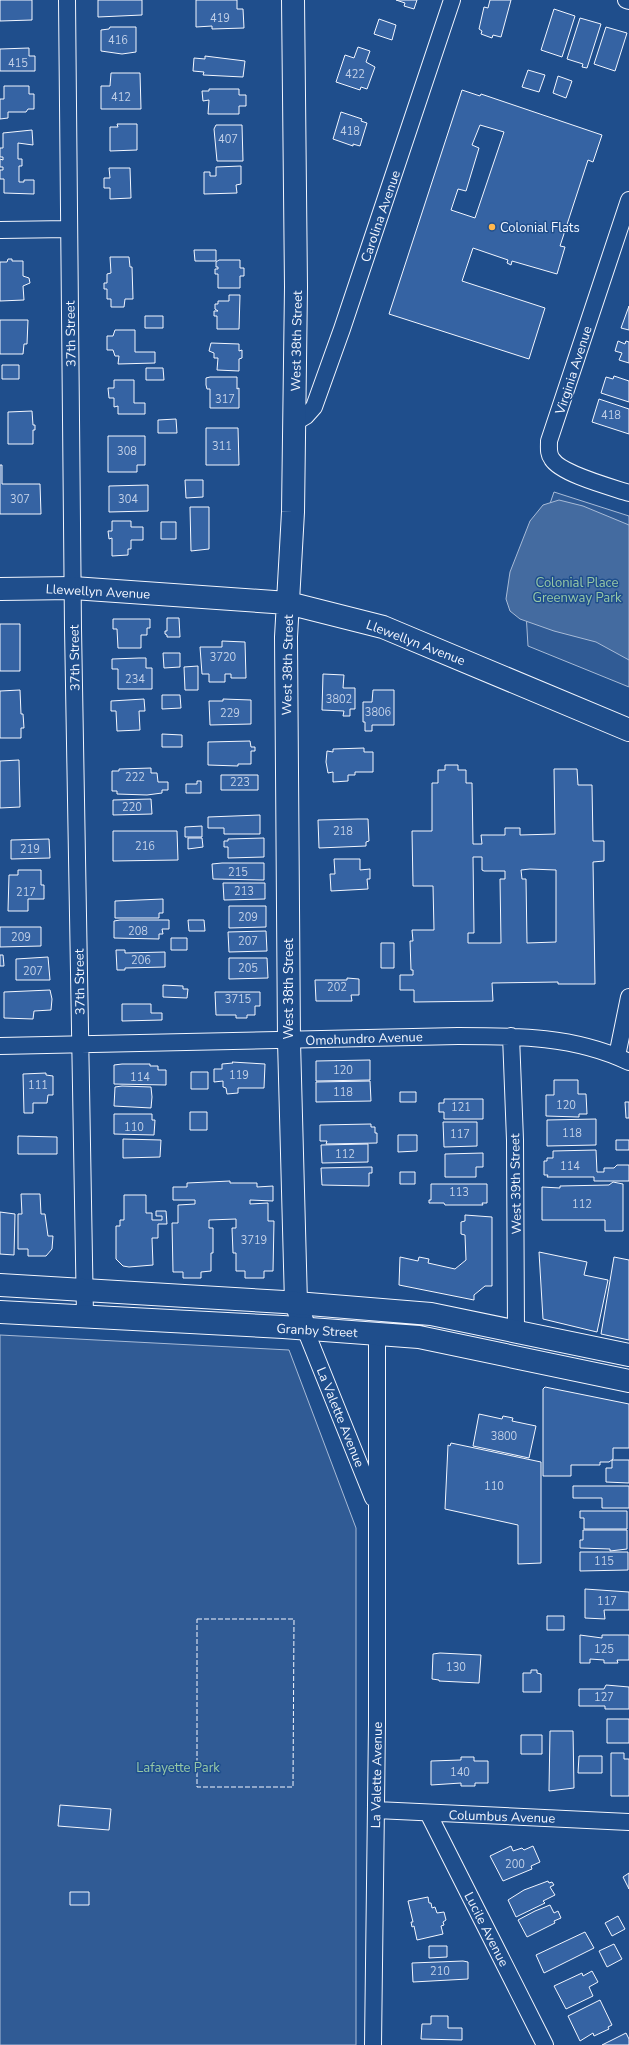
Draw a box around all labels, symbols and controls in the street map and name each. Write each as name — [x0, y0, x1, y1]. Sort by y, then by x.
house number: 419 — [210, 11, 230, 26]
house number: 416 — [108, 33, 128, 48]
house number: 415 — [8, 56, 28, 71]
house number: 422 — [345, 67, 365, 82]
house number: 412 — [111, 90, 131, 105]
house number: 418 — [340, 124, 360, 139]
house number: 407 — [218, 132, 238, 147]
street label: Carolina Avenue — [357, 168, 405, 265]
place label: Colonial Flats — [500, 219, 580, 237]
marker: Colonial Flats — [487, 222, 497, 232]
street label: West 38th Street — [287, 290, 307, 392]
street label: 37th Street — [61, 300, 81, 367]
street label: Virginia Avenue — [551, 324, 597, 418]
house number: 317 — [215, 392, 235, 407]
house number: 418 — [601, 408, 621, 423]
house number: 311 — [212, 439, 232, 454]
house number: 308 — [117, 444, 137, 459]
house number: 307 — [10, 492, 30, 507]
house number: 304 — [118, 492, 138, 507]
park label: Colonial Place Greenway Park — [533, 574, 622, 607]
street label: Llewellyn Avenue — [45, 580, 151, 604]
street label: West 38th Street — [278, 614, 298, 716]
street label: Llewellyn Avenue — [364, 616, 468, 670]
street label: 37th Street — [65, 624, 85, 691]
house number: 3720 — [210, 650, 237, 665]
house number: 234 — [125, 672, 145, 687]
house number: 3802 — [326, 692, 352, 707]
house number: 3806 — [365, 705, 392, 720]
house number: 229 — [220, 706, 240, 721]
house number: 222 — [125, 770, 145, 785]
house number: 223 — [230, 775, 250, 790]
house number: 220 — [122, 800, 142, 815]
house number: 218 — [333, 824, 353, 839]
house number: 216 — [135, 839, 155, 854]
house number: 219 — [20, 842, 40, 857]
house number: 215 — [228, 865, 248, 880]
house number: 213 — [234, 884, 254, 899]
house number: 217 — [16, 885, 36, 900]
house number: 209 — [238, 910, 258, 925]
house number: 208 — [128, 924, 148, 939]
house number: 209 — [11, 930, 31, 945]
house number: 207 — [238, 934, 258, 949]
street label: West 38th Street — [280, 938, 298, 1039]
street label: 37th Street — [70, 948, 90, 1015]
house number: 206 — [131, 953, 151, 968]
house number: 205 — [238, 961, 258, 976]
house number: 207 — [23, 964, 43, 979]
house number: 202 — [327, 980, 347, 995]
house number: 3715 — [225, 992, 252, 1007]
street label: Omohundro Avenue — [305, 1028, 423, 1050]
house number: 120 — [333, 1063, 353, 1078]
house number: 119 — [229, 1068, 249, 1083]
house number: 114 — [130, 1070, 150, 1085]
house number: 111 — [28, 1078, 48, 1093]
house number: 118 — [333, 1085, 353, 1100]
house number: 120 — [556, 1098, 576, 1113]
house number: 121 — [451, 1100, 471, 1115]
house number: 110 — [124, 1120, 144, 1135]
house number: 118 — [562, 1126, 582, 1141]
house number: 117 — [450, 1127, 470, 1142]
street label: West 39th Street — [506, 1133, 526, 1235]
house number: 112 — [335, 1147, 355, 1162]
house number: 114 — [560, 1159, 580, 1174]
house number: 113 — [449, 1185, 469, 1200]
house number: 112 — [572, 1197, 592, 1212]
house number: 3719 — [241, 1233, 267, 1248]
street label: Granby Street — [276, 1320, 358, 1342]
street label: La Valette Avenue — [312, 1365, 368, 1470]
house number: 3800 — [491, 1429, 518, 1444]
house number: 110 — [484, 1479, 504, 1494]
house number: 115 — [594, 1554, 614, 1569]
house number: 117 — [597, 1594, 617, 1609]
house number: 125 — [594, 1642, 614, 1657]
house number: 130 — [446, 1660, 466, 1675]
house number: 127 — [594, 1690, 614, 1705]
street label: La Valette Avenue — [367, 1722, 387, 1828]
park label: Lafayette Park — [136, 1759, 220, 1777]
house number: 140 — [450, 1765, 470, 1780]
street label: Columbus Avenue — [448, 1806, 556, 1828]
house number: 200 — [505, 1857, 525, 1872]
street label: Lucile Avenue — [460, 1889, 513, 1970]
house number: 210 — [430, 1964, 450, 1979]

